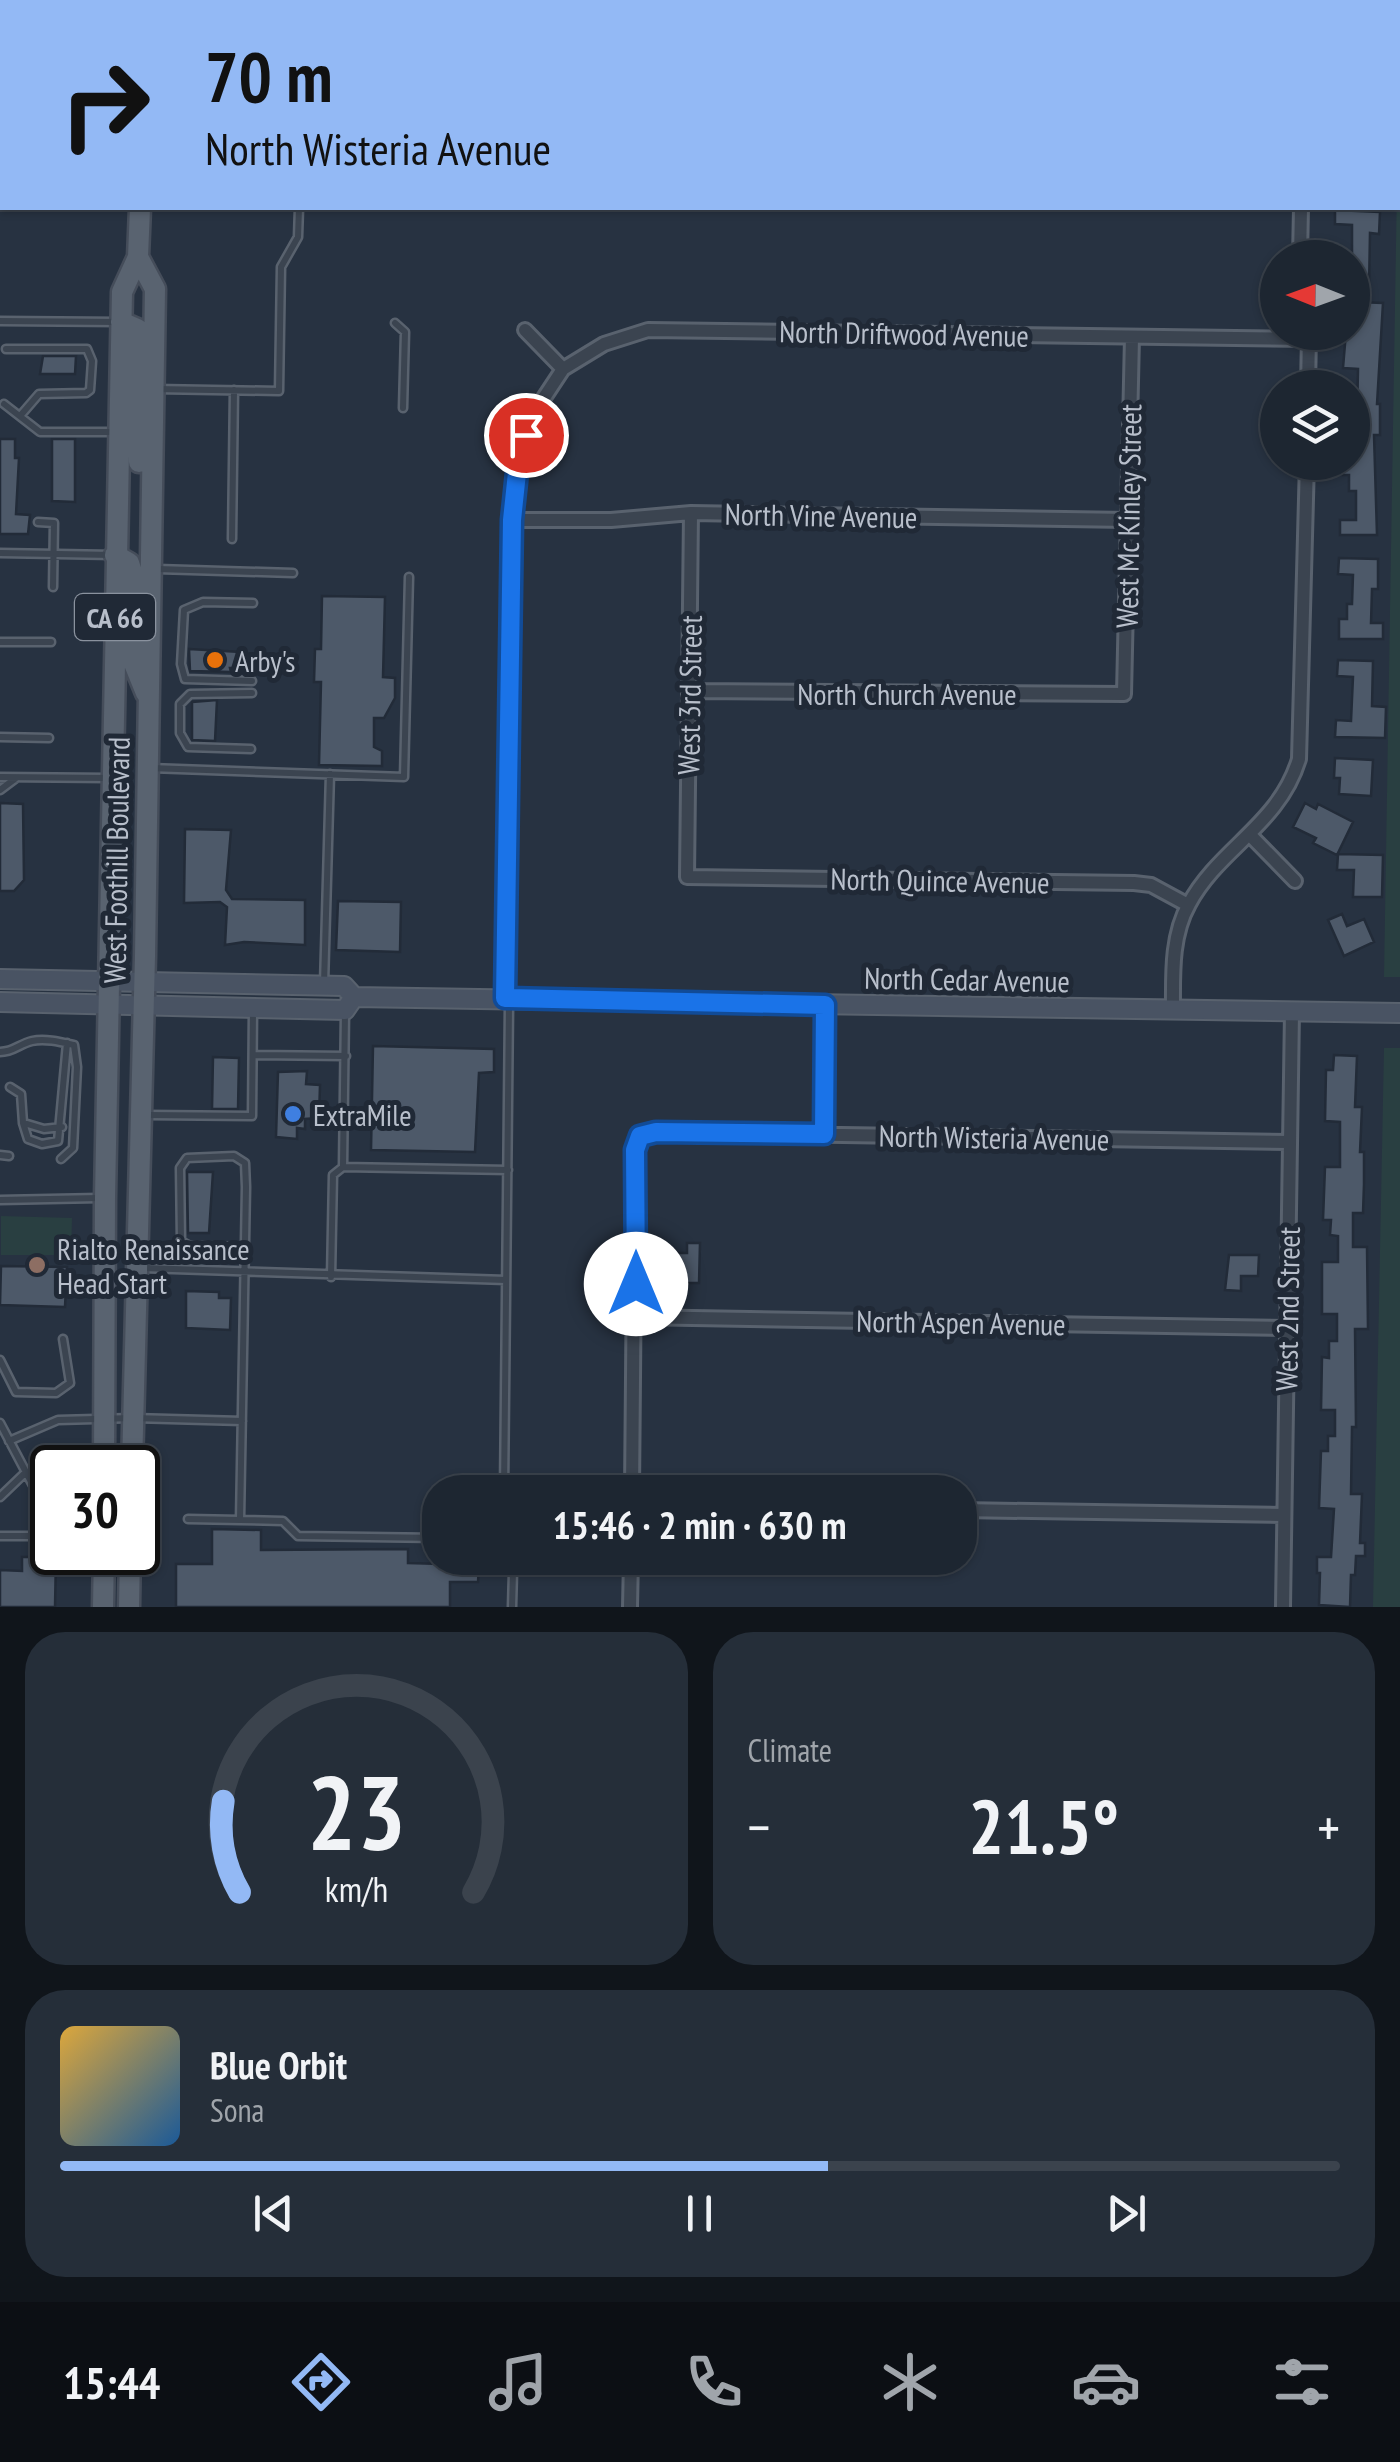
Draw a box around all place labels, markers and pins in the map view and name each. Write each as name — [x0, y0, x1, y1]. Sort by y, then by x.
pin — [484, 393, 569, 478]
place label: Arby's — [235, 641, 295, 680]
marker: Arby's — [204, 649, 226, 671]
place label: ExtraMile — [313, 1095, 412, 1134]
marker: ExtraMile — [282, 1103, 304, 1125]
place label: Rialto Renaissance Head Start — [57, 1229, 250, 1302]
marker: Rialto Renaissance Head Start — [26, 1254, 48, 1276]

